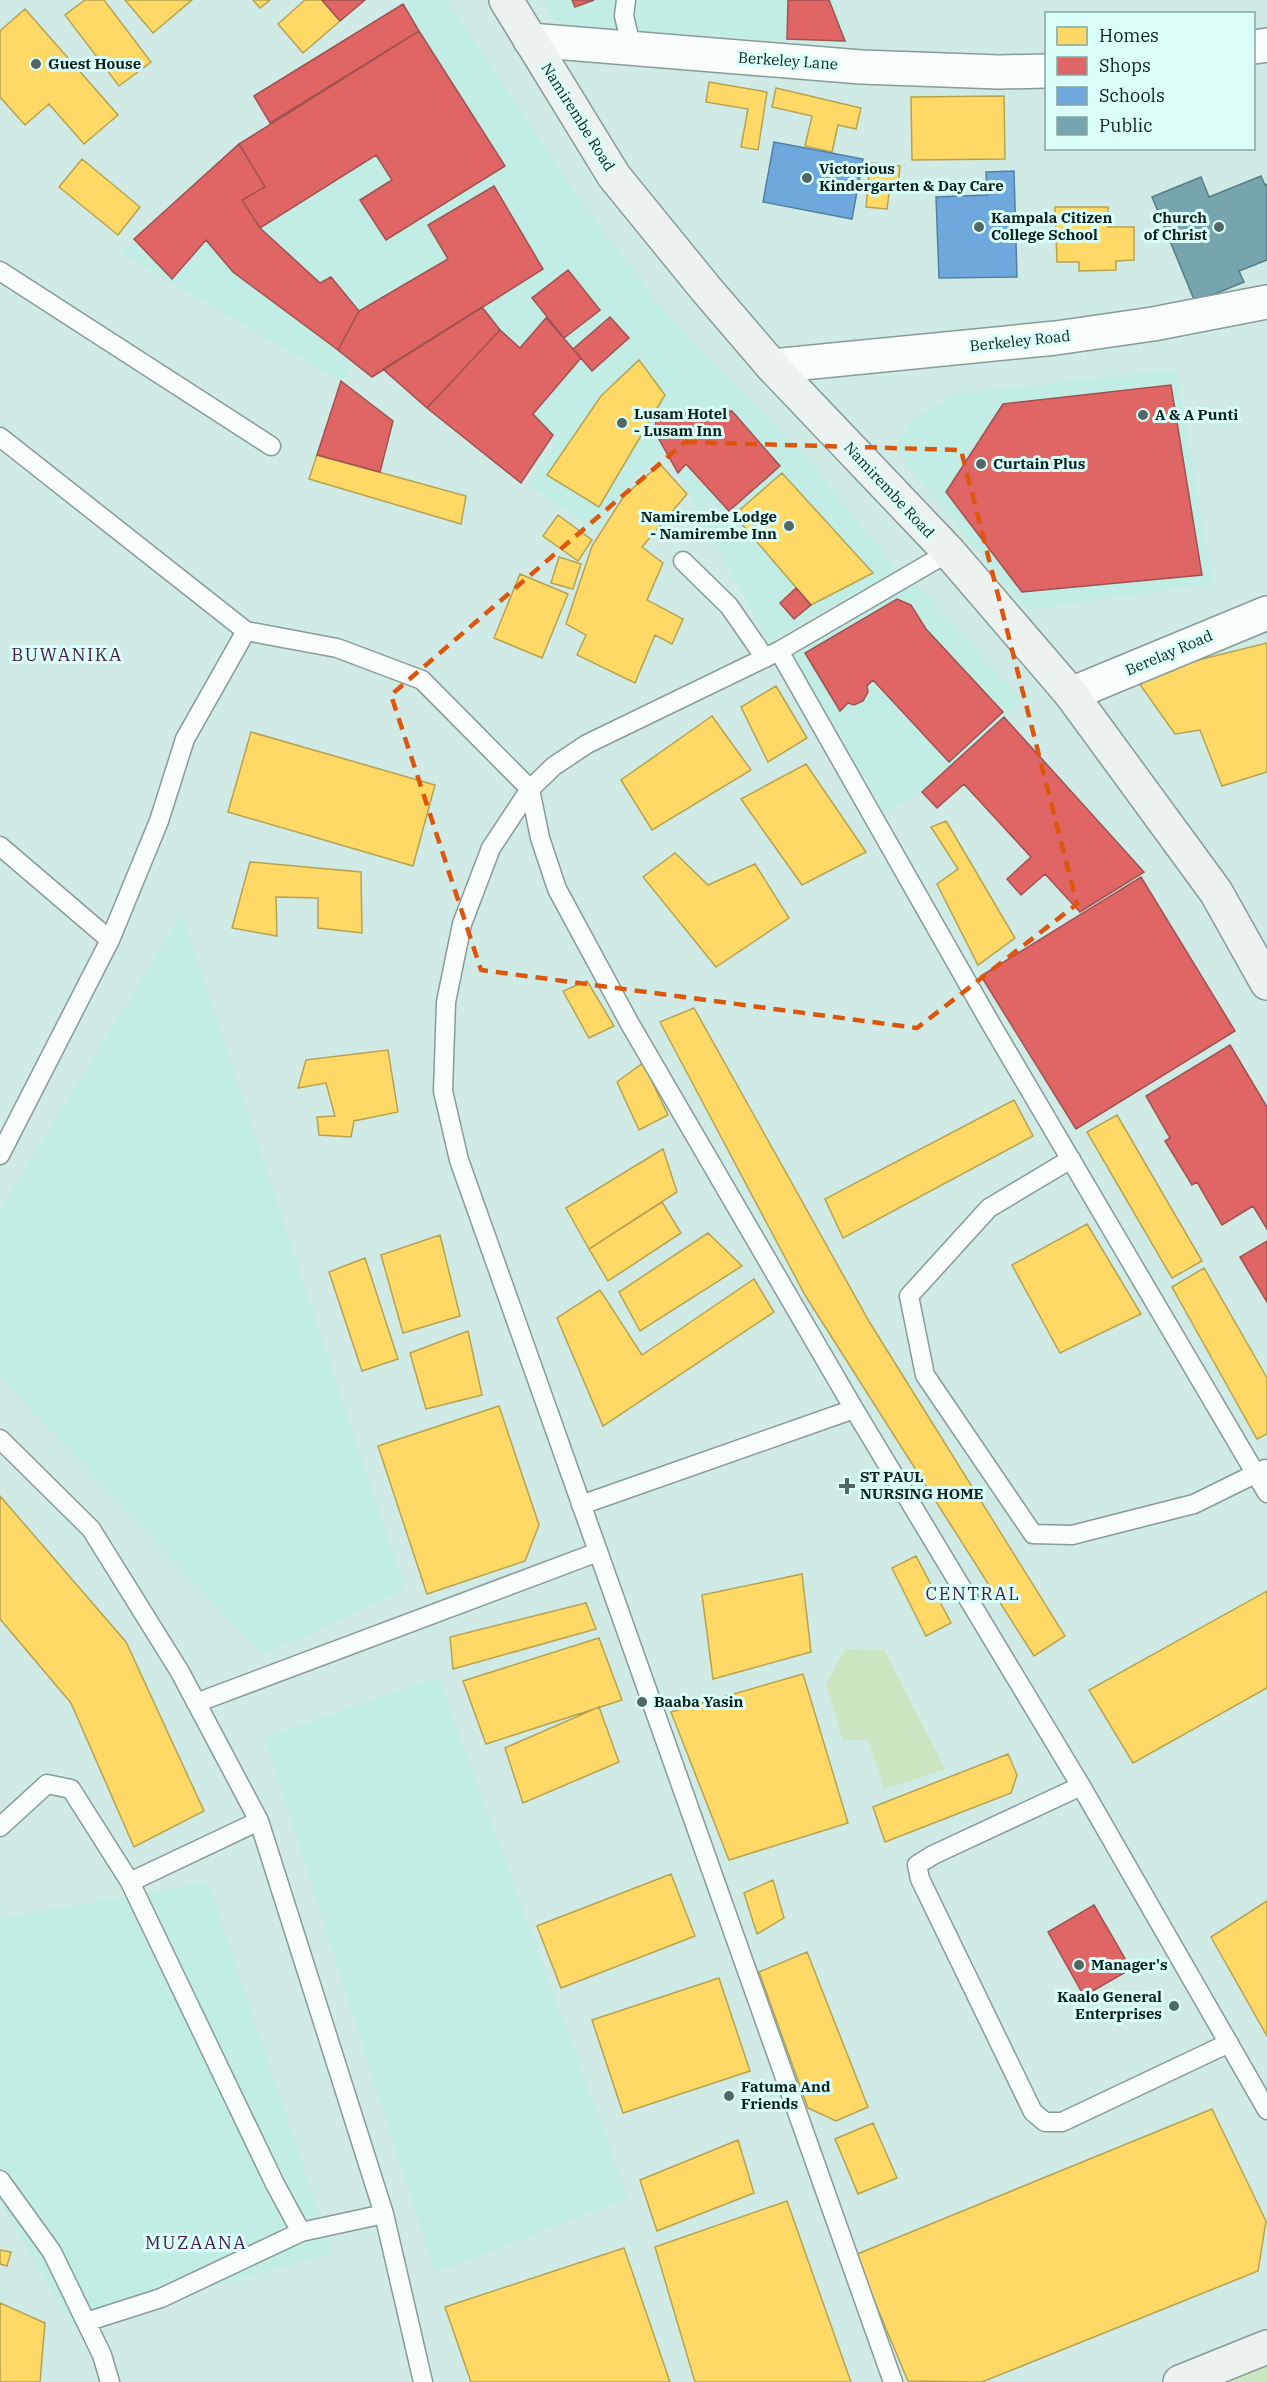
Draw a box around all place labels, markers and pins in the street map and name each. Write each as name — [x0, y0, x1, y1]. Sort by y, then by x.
place label: Guest House — [48, 54, 141, 73]
marker: Guest House — [29, 57, 43, 71]
place label: Victorious Kindergarten & Day Care — [819, 159, 1004, 195]
marker: Victorious Kindergarten & Day Care — [800, 171, 814, 185]
place label: Kampala Citizen College School — [991, 208, 1112, 244]
place label: Church of Christ — [1144, 208, 1207, 244]
marker: Kampala Citizen College School — [972, 220, 986, 234]
marker: Church of Christ — [1212, 220, 1226, 234]
place label: Lusam Hotel - Lusam Inn — [634, 404, 727, 440]
place label: A & A Punti — [1155, 405, 1238, 424]
marker: A & A Punti — [1136, 408, 1150, 422]
marker: Lusam Hotel - Lusam Inn — [615, 416, 629, 430]
place label: Curtain Plus — [993, 454, 1085, 473]
marker: Curtain Plus — [974, 457, 988, 471]
place label: Namirembe Lodge - Namirembe Inn — [641, 507, 777, 543]
marker: Namirembe Lodge - Namirembe Inn — [782, 519, 796, 533]
place label: ST PAUL NURSING HOME — [860, 1467, 984, 1503]
marker: ST PAUL NURSING HOME — [838, 1477, 856, 1495]
place label: Baaba Yasin — [654, 1692, 744, 1711]
marker: Baaba Yasin — [635, 1695, 649, 1709]
place label: Manager's — [1091, 1955, 1168, 1974]
marker: Manager's — [1072, 1958, 1086, 1972]
place label: Kaalo General Enterprises — [1057, 1987, 1162, 2023]
marker: Kaalo General Enterprises — [1167, 1999, 1181, 2013]
place label: Fatuma And Friends — [741, 2077, 831, 2113]
marker: Fatuma And Friends — [722, 2089, 736, 2103]

